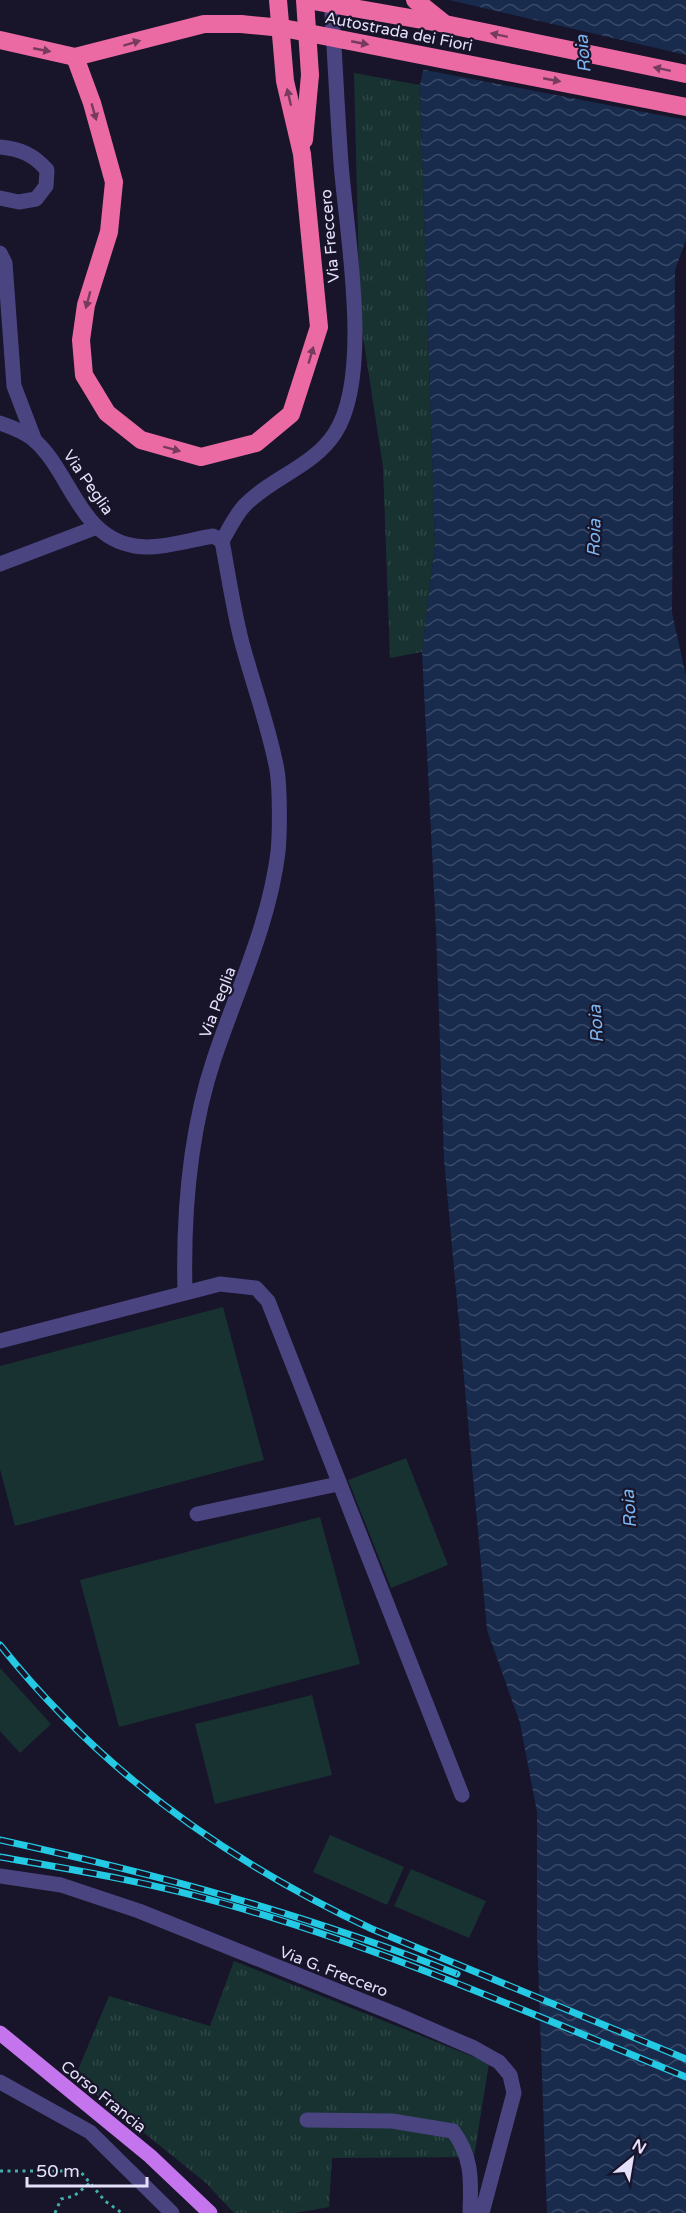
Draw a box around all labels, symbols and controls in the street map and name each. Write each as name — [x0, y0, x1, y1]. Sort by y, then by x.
street label: Autostrada dei Fiori — [323, 8, 474, 56]
one-way arrow — [490, 30, 509, 40]
water label: Roia — [570, 33, 596, 74]
one-way arrow — [123, 38, 141, 47]
one-way arrow — [351, 39, 370, 48]
one-way arrow — [32, 46, 51, 55]
one-way arrow — [653, 64, 672, 73]
one-way arrow — [543, 76, 562, 85]
one-way arrow — [283, 88, 293, 106]
one-way arrow — [90, 103, 99, 121]
street label: Via Freccero — [316, 188, 344, 284]
one-way arrow — [83, 292, 92, 310]
one-way arrow — [307, 346, 317, 364]
one-way arrow — [163, 444, 181, 454]
street label: Via Peglia — [59, 446, 118, 519]
water label: Roia — [582, 518, 606, 558]
street label: Via Peglia — [195, 964, 241, 1041]
water label: Roia — [584, 1003, 608, 1044]
water label: Roia — [617, 1488, 641, 1529]
street label: Via G. Freccero — [277, 1942, 391, 2002]
street label: Corso Francia — [57, 2056, 150, 2137]
north arrow — [602, 2129, 662, 2189]
text: N — [628, 2135, 650, 2159]
scale bar — [27, 2150, 147, 2188]
text: 50 m — [36, 2160, 80, 2182]

